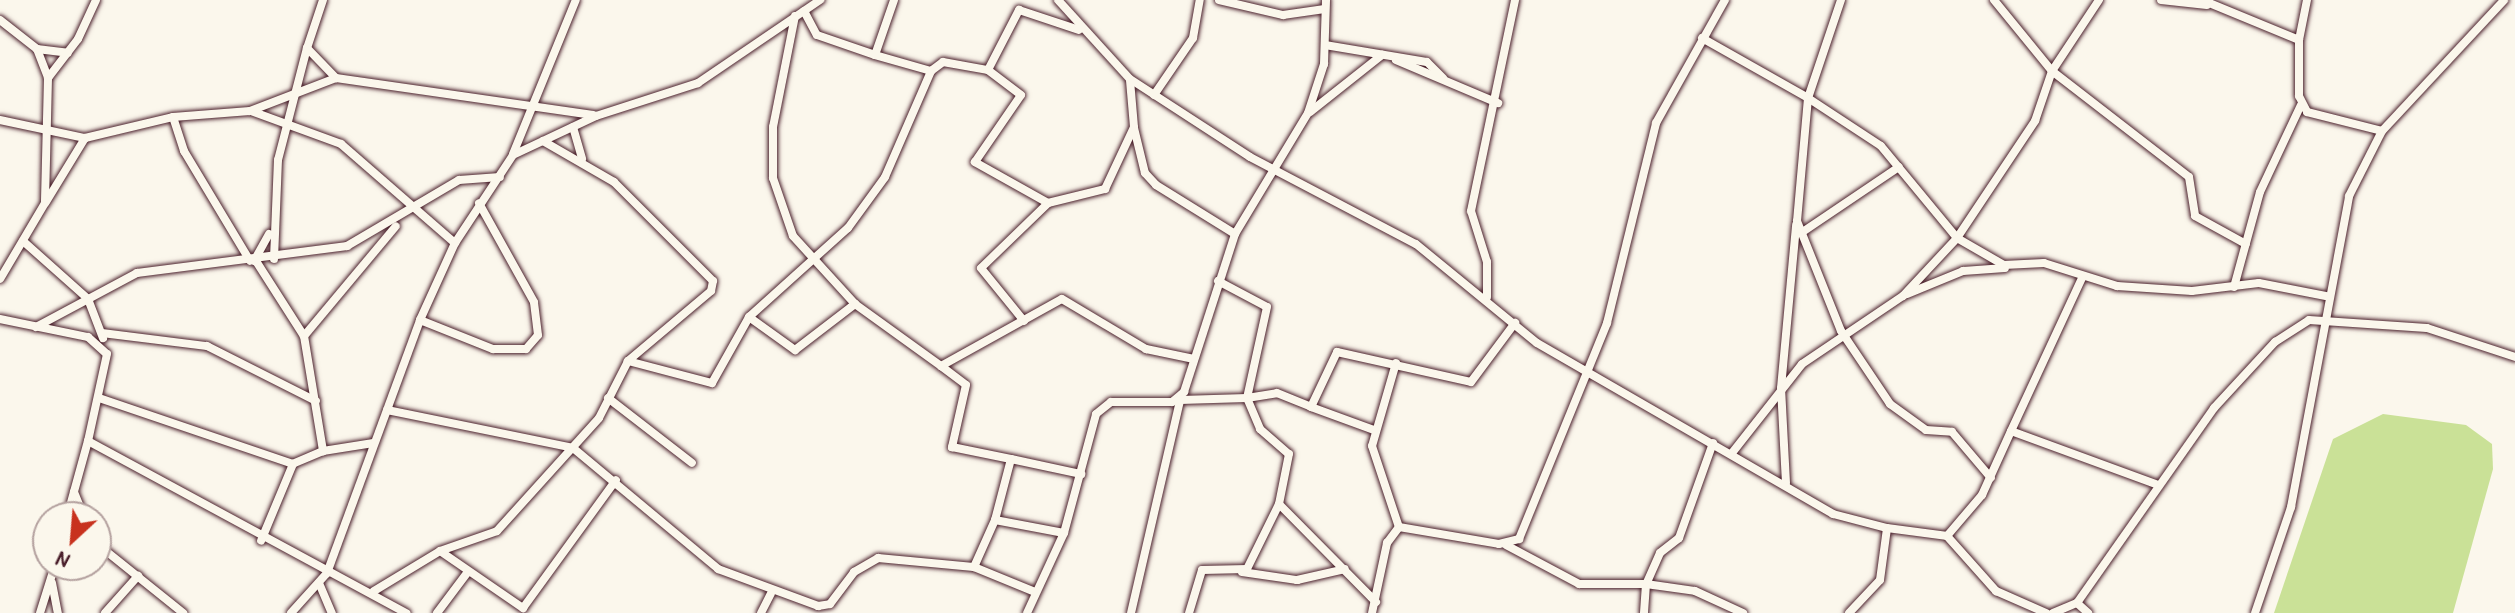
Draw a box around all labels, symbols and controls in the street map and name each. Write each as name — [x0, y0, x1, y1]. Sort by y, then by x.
north arrow — [32, 501, 112, 581]
text: N — [51, 545, 74, 577]

